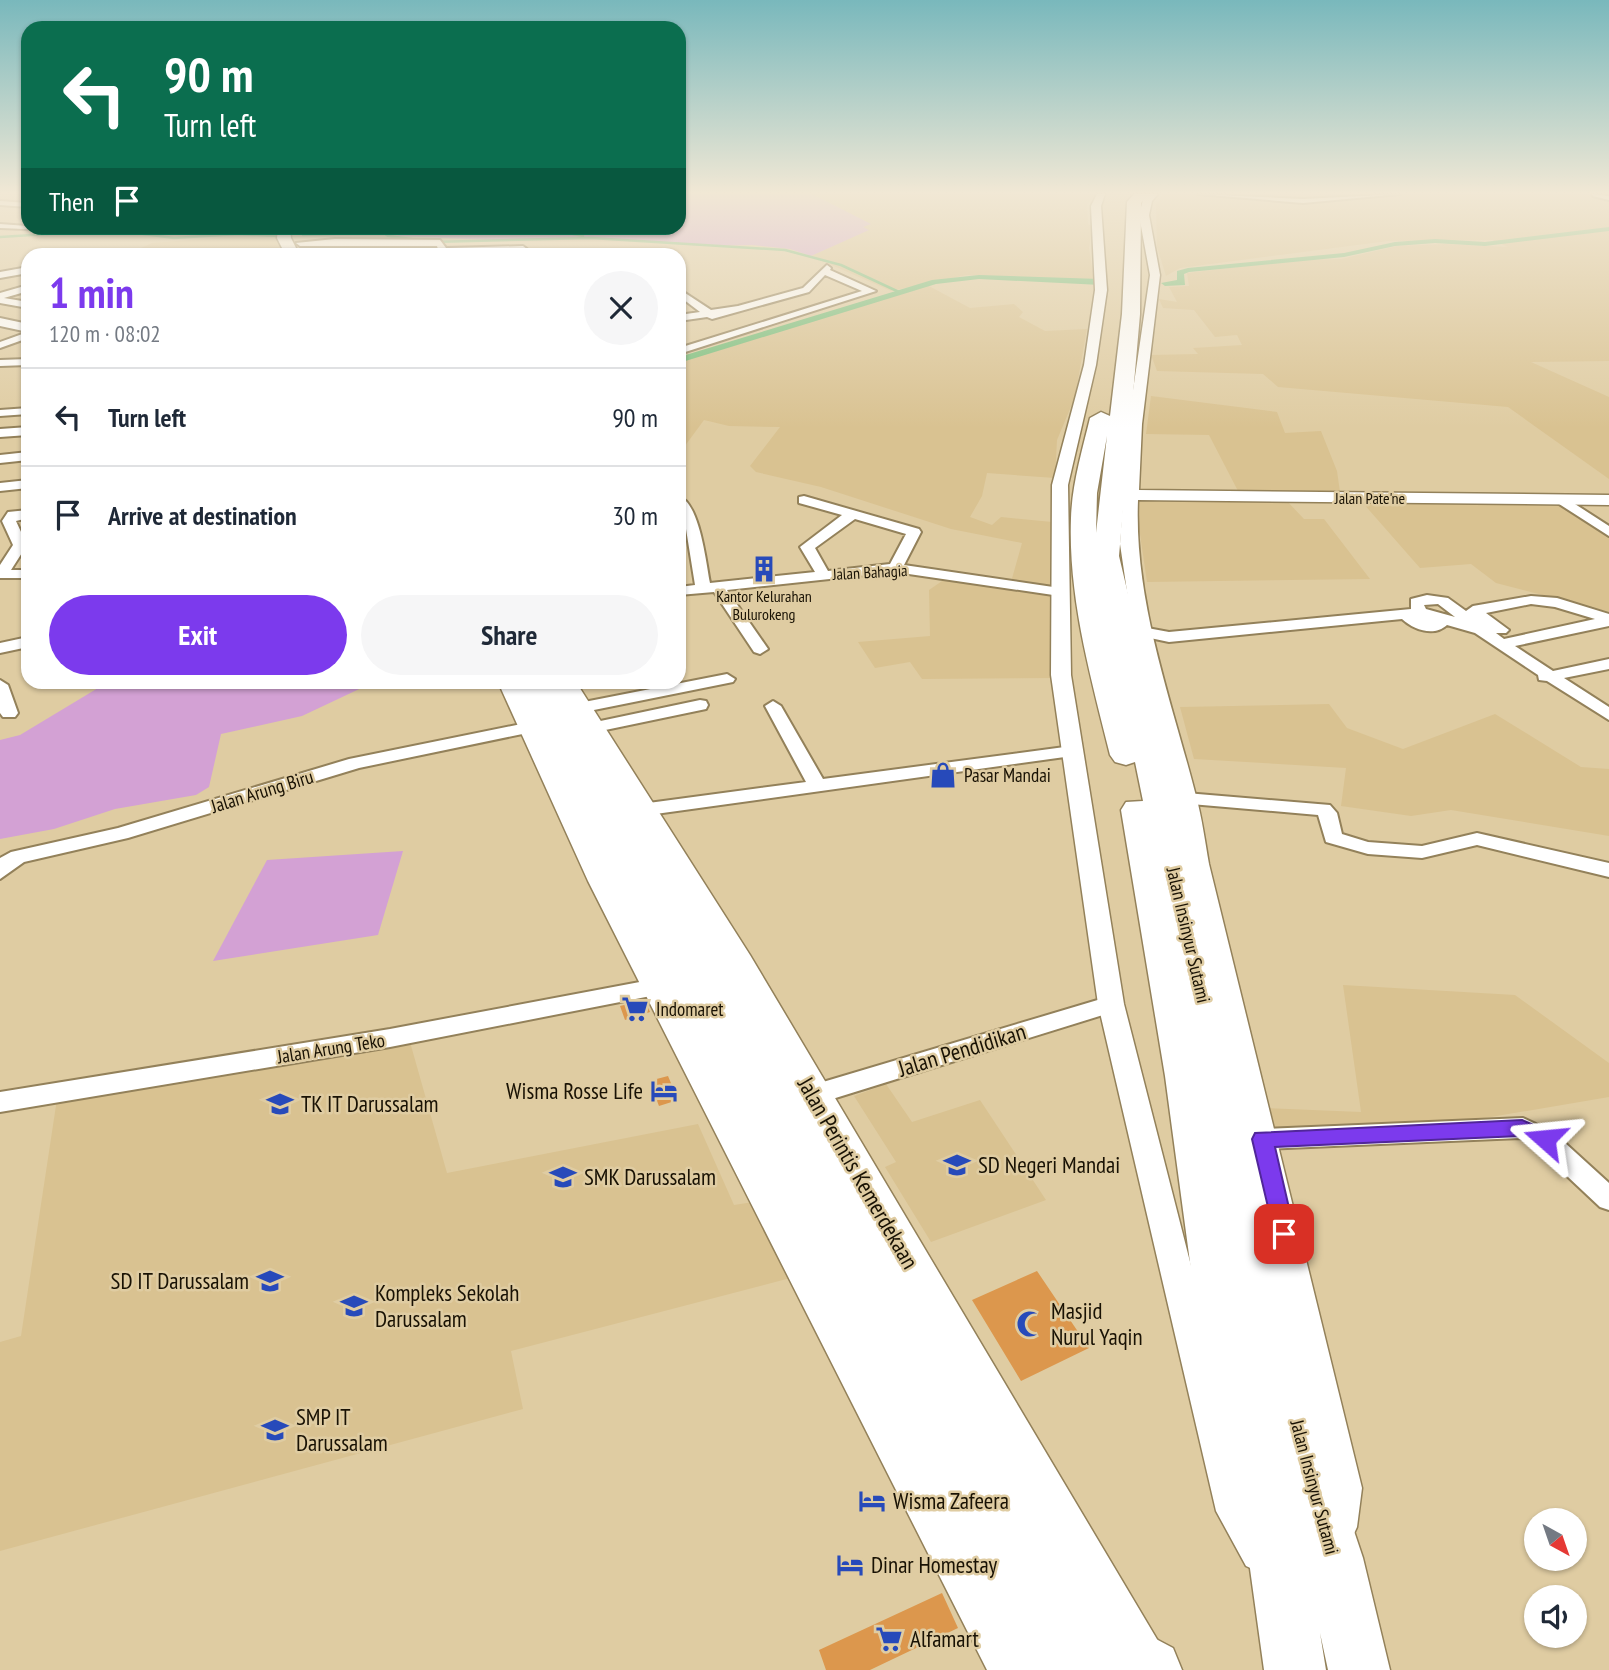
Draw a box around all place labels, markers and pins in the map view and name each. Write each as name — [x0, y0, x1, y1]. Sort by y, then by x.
building icon: Kantor Kelurahan Bulurokeng — [749, 554, 779, 584]
place label: Kantor Kelurahan Bulurokeng — [716, 586, 812, 624]
shop icon: Pasar Mandai — [928, 760, 958, 790]
place label: Pasar Mandai — [964, 763, 1051, 787]
supermarket icon: Indomaret — [620, 994, 650, 1024]
place label: Indomaret — [656, 997, 724, 1021]
place label: Wisma Rosse Life — [506, 1076, 643, 1105]
hotel icon: Wisma Rosse Life — [649, 1076, 679, 1106]
school or university icon: TK IT Darussalam — [265, 1089, 295, 1119]
place label: TK IT Darussalam — [301, 1089, 439, 1118]
school or university icon: SD Negeri Mandai — [942, 1150, 972, 1180]
place label: SD Negeri Mandai — [978, 1150, 1120, 1179]
school or university icon: SMK Darussalam — [548, 1162, 578, 1192]
place label: SMK Darussalam — [584, 1162, 716, 1191]
pin — [1254, 1204, 1314, 1264]
place label: SD IT Darussalam — [111, 1266, 249, 1295]
school or university icon: SD IT Darussalam — [255, 1266, 285, 1296]
place label: Kompleks Sekolah Darussalam — [375, 1278, 519, 1333]
school or university icon: Kompleks Sekolah Darussalam — [339, 1291, 369, 1321]
place label: Masjid Nurul Yaqin — [1051, 1296, 1143, 1351]
mosque icon: Masjid Nurul Yaqin — [1015, 1309, 1045, 1339]
place label: SMP IT Darussalam — [296, 1402, 388, 1457]
school or university icon: SMP IT Darussalam — [260, 1415, 290, 1445]
hotel icon: Wisma Zafeera — [857, 1486, 887, 1516]
place label: Wisma Zafeera — [893, 1486, 1009, 1515]
hotel icon: Dinar Homestay — [835, 1550, 865, 1580]
place label: Dinar Homestay — [871, 1550, 998, 1579]
supermarket icon: Alfamart — [874, 1624, 904, 1654]
place label: Alfamart — [910, 1624, 979, 1653]

